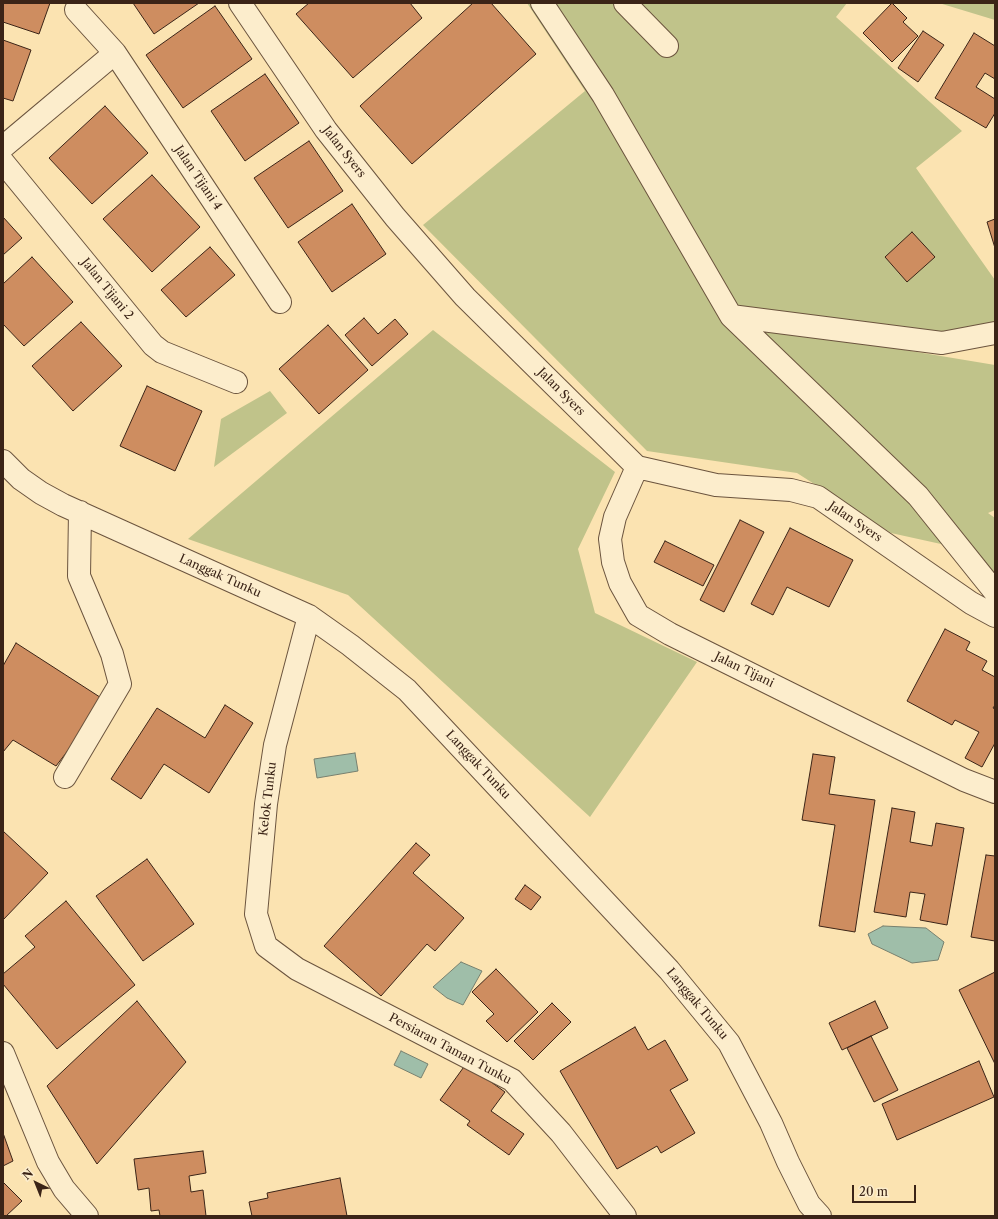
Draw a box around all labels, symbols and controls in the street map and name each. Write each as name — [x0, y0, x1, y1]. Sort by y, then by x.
street label: Jalan Syers — [319, 123, 369, 181]
street label: Jalan Tijani 4 — [171, 143, 225, 213]
street label: Jalan Tijani 2 — [78, 256, 136, 322]
street label: Jalan Syers — [534, 365, 588, 419]
street label: Jalan Syers — [825, 499, 885, 545]
street label: Langgak Tunku — [177, 551, 263, 601]
street label: Jalan Tijani — [712, 649, 776, 691]
street label: Langgak Tunku — [443, 728, 513, 802]
street label: Kelok Tunku — [256, 761, 280, 837]
street label: Langgak Tunku — [663, 965, 731, 1043]
street label: Persiaran Taman Tunku — [386, 1011, 514, 1087]
north arrow — [16, 1163, 56, 1203]
text: N — [20, 1166, 36, 1183]
scale bar — [854, 1177, 918, 1203]
text: 20 m — [859, 1184, 888, 1199]

